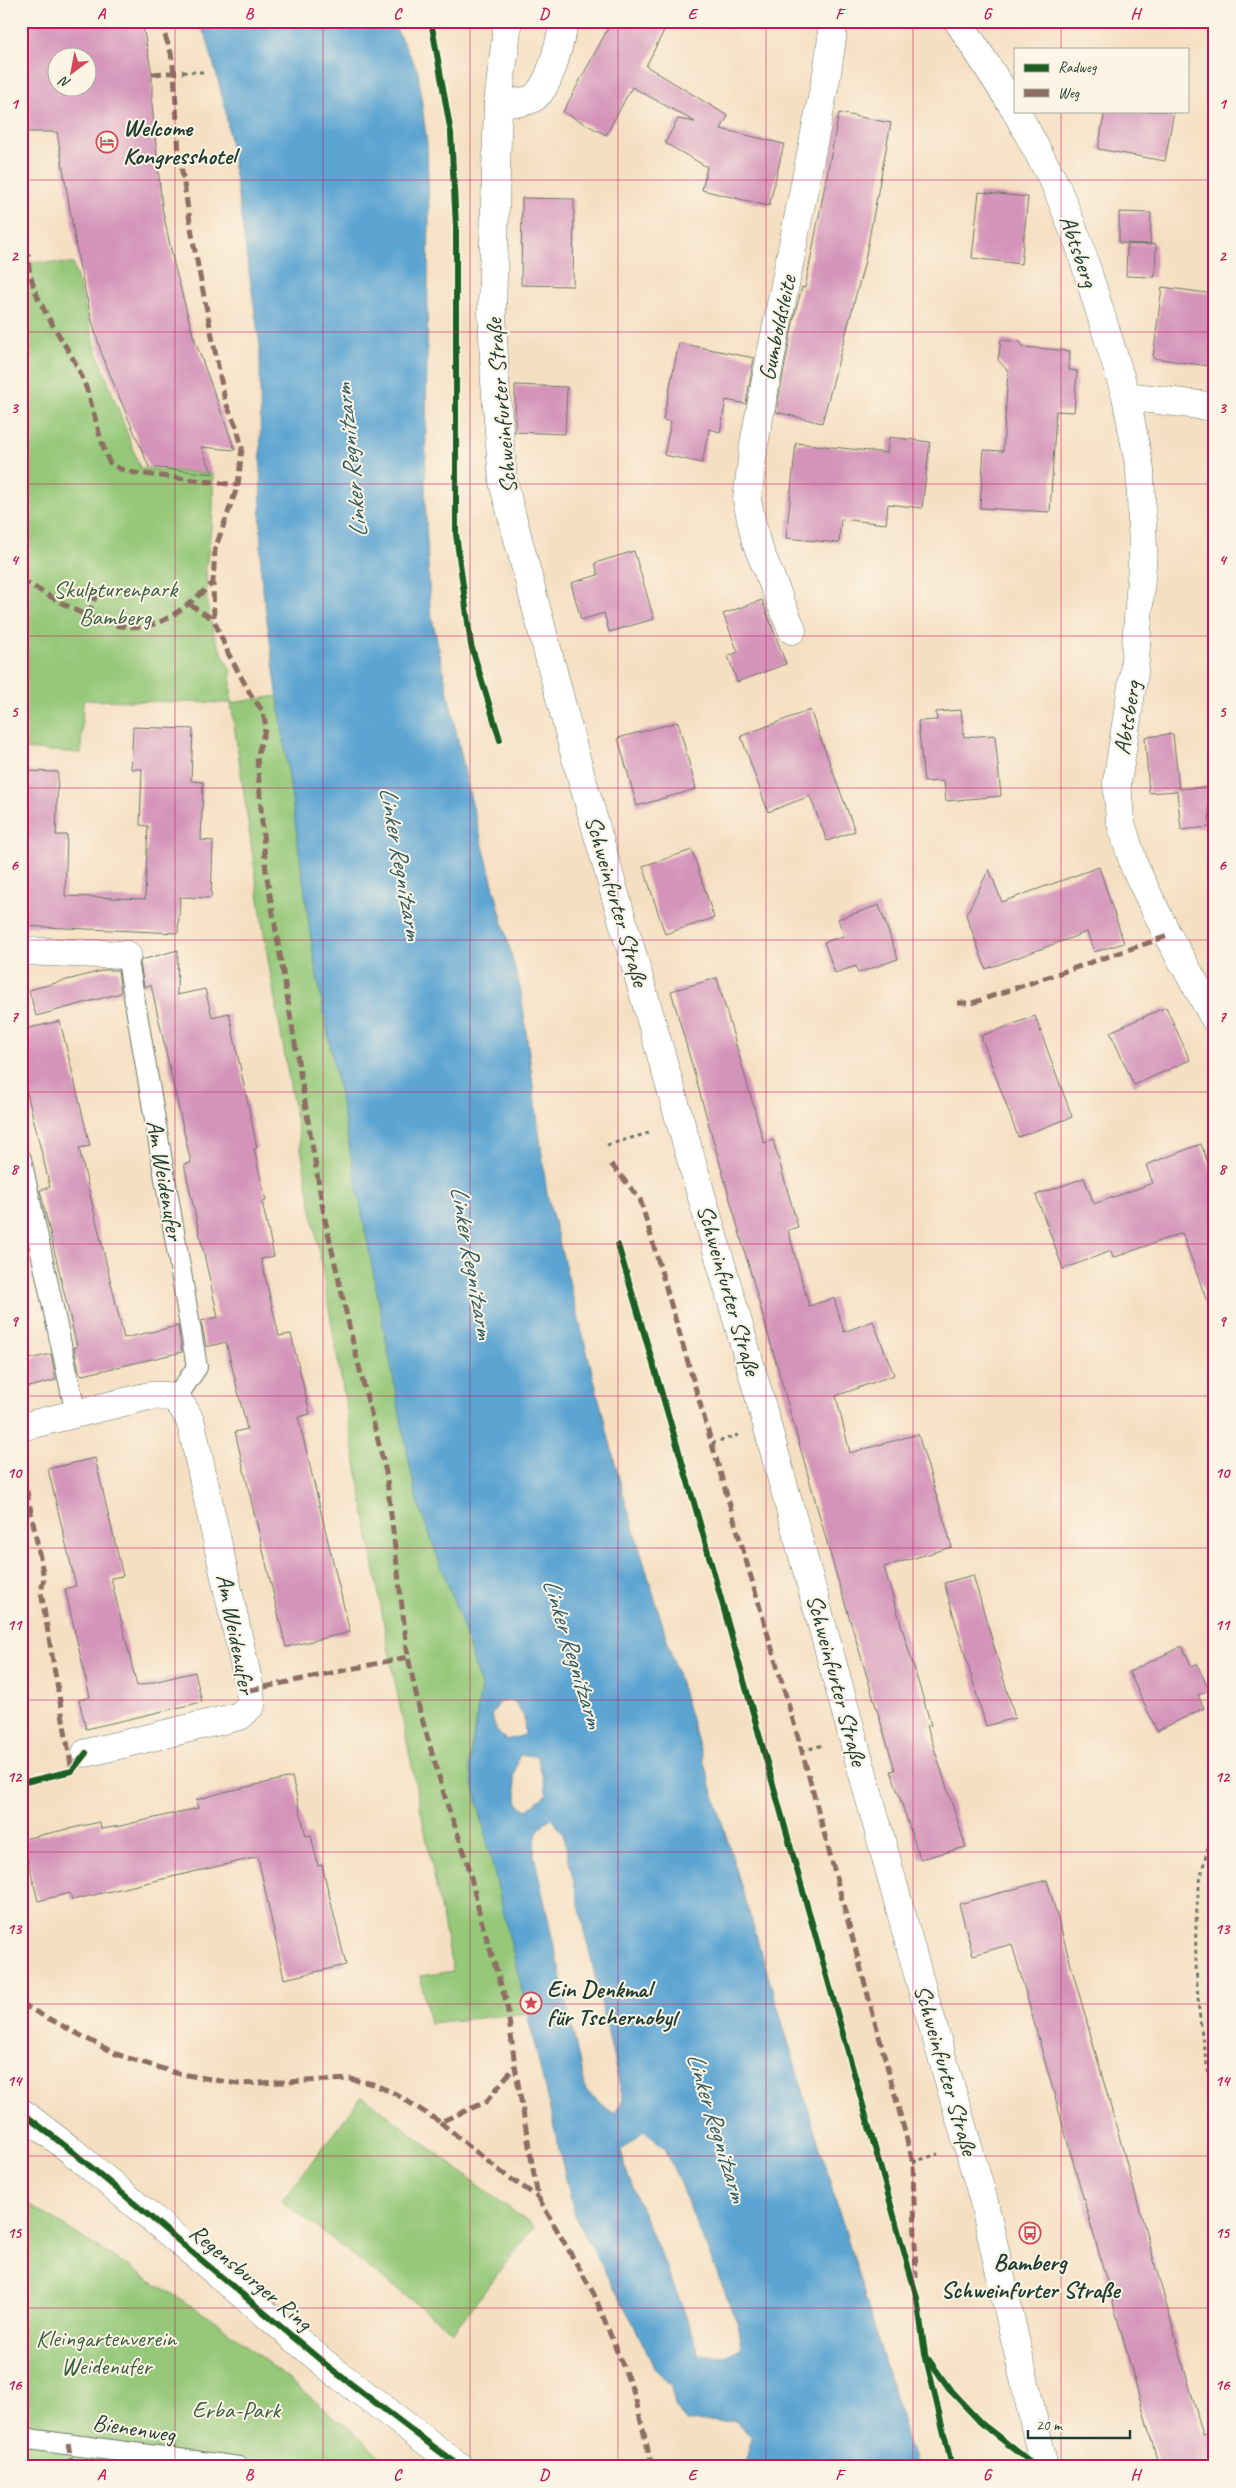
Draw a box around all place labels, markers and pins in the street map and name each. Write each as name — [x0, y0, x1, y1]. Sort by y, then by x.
place label: Welcome Kongresshotel — [123, 113, 241, 171]
hotel icon: Welcome Kongresshotel — [95, 130, 119, 154]
place label: Ein Denkmal für Tschernobyl — [547, 1974, 681, 2032]
place icon: Ein Denkmal für Tschernobyl — [519, 1991, 543, 2015]
bus stop icon: Bamberg Schweinfurter Straße — [1018, 2221, 1042, 2245]
place label: Bamberg Schweinfurter Straße — [941, 2247, 1121, 2305]

